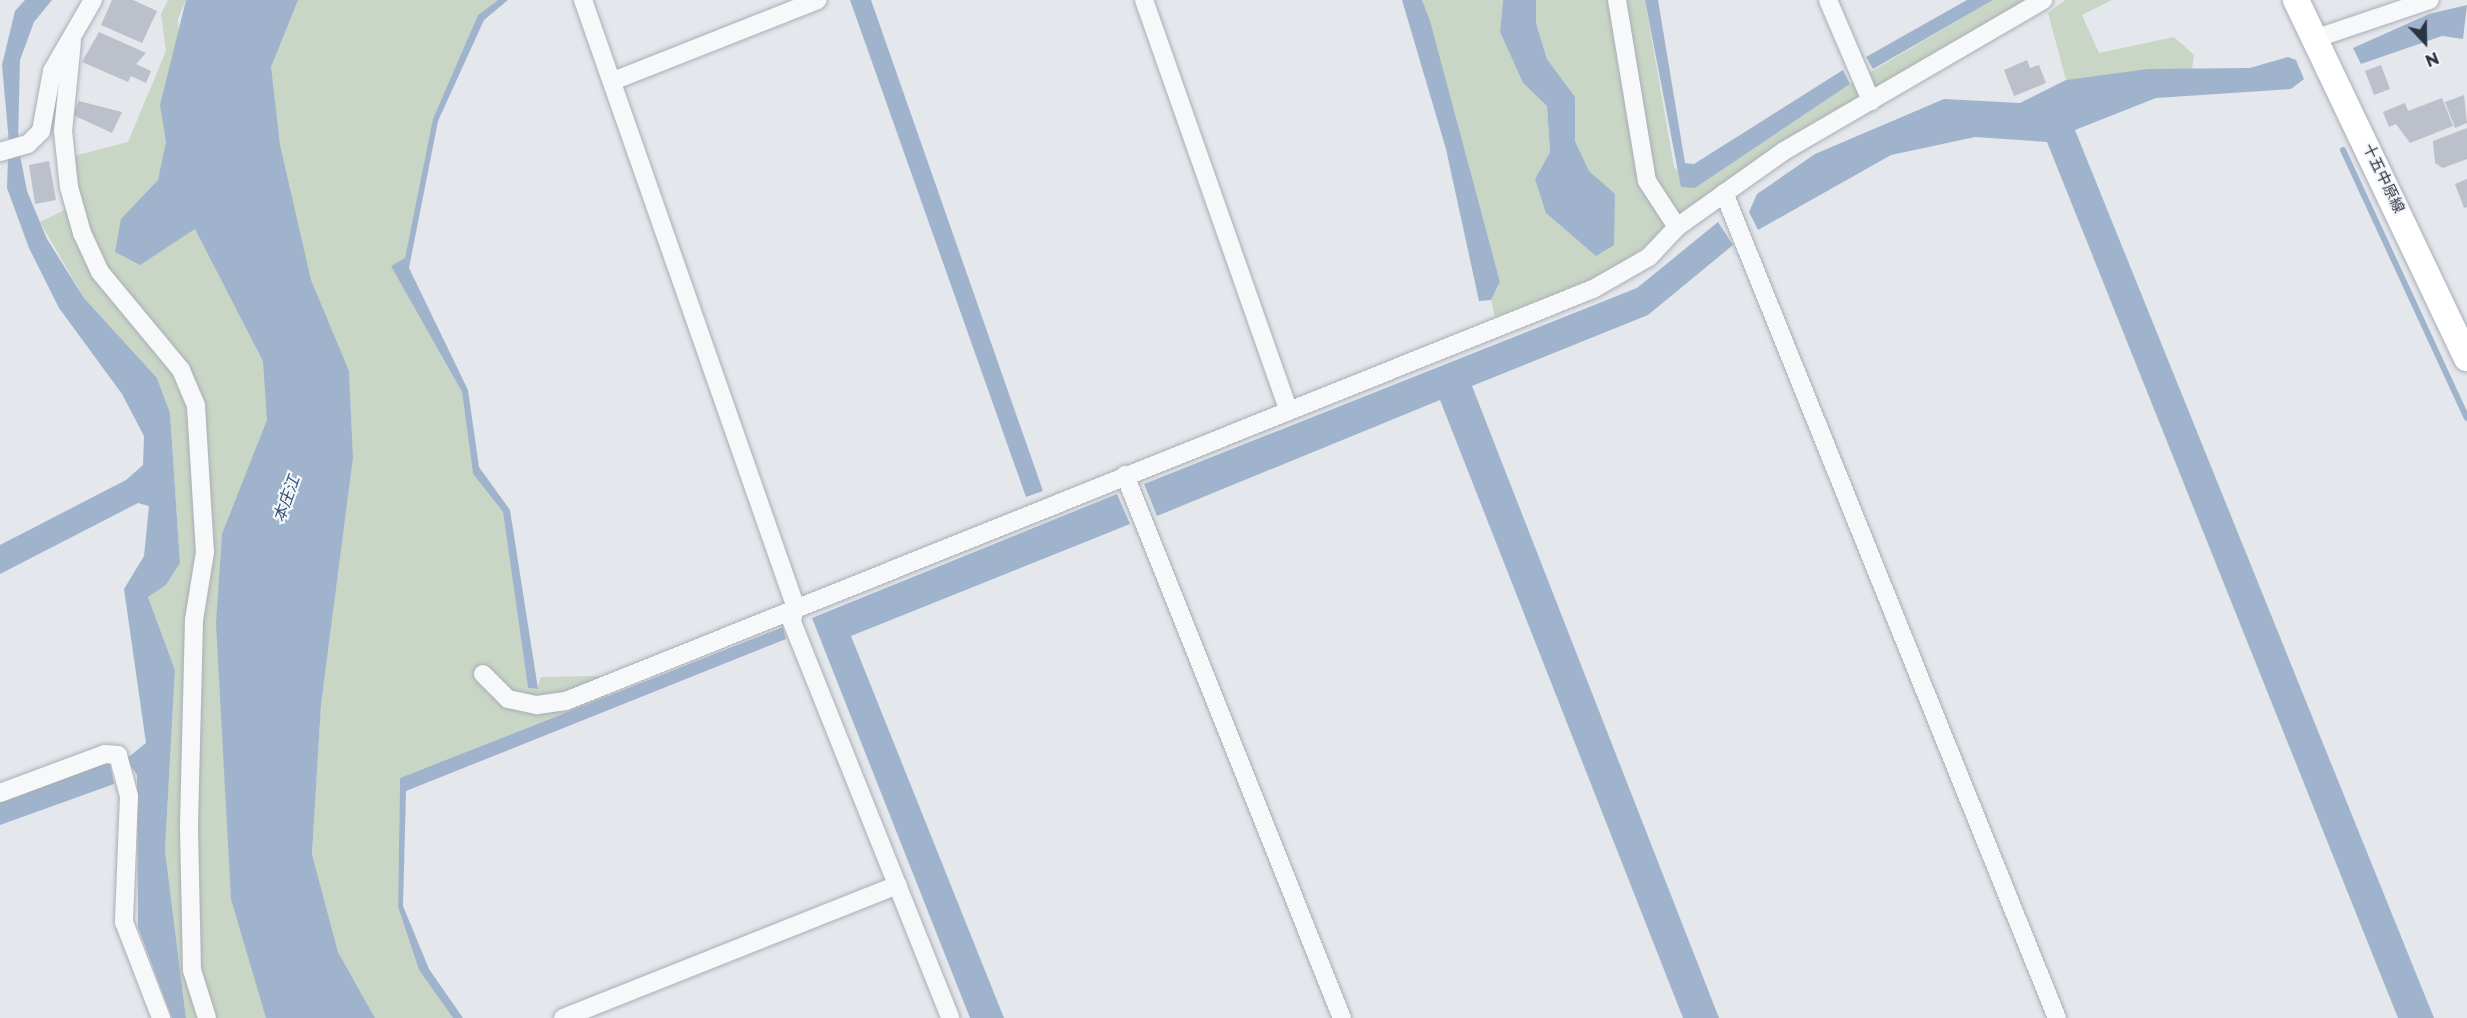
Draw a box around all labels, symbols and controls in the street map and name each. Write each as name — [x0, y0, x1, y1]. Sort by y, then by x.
north arrow — [2395, 12, 2455, 72]
text: N — [2422, 48, 2441, 70]
street label: 十五中原線 — [2359, 140, 2409, 216]
water label: 本庄江 — [270, 473, 304, 525]

